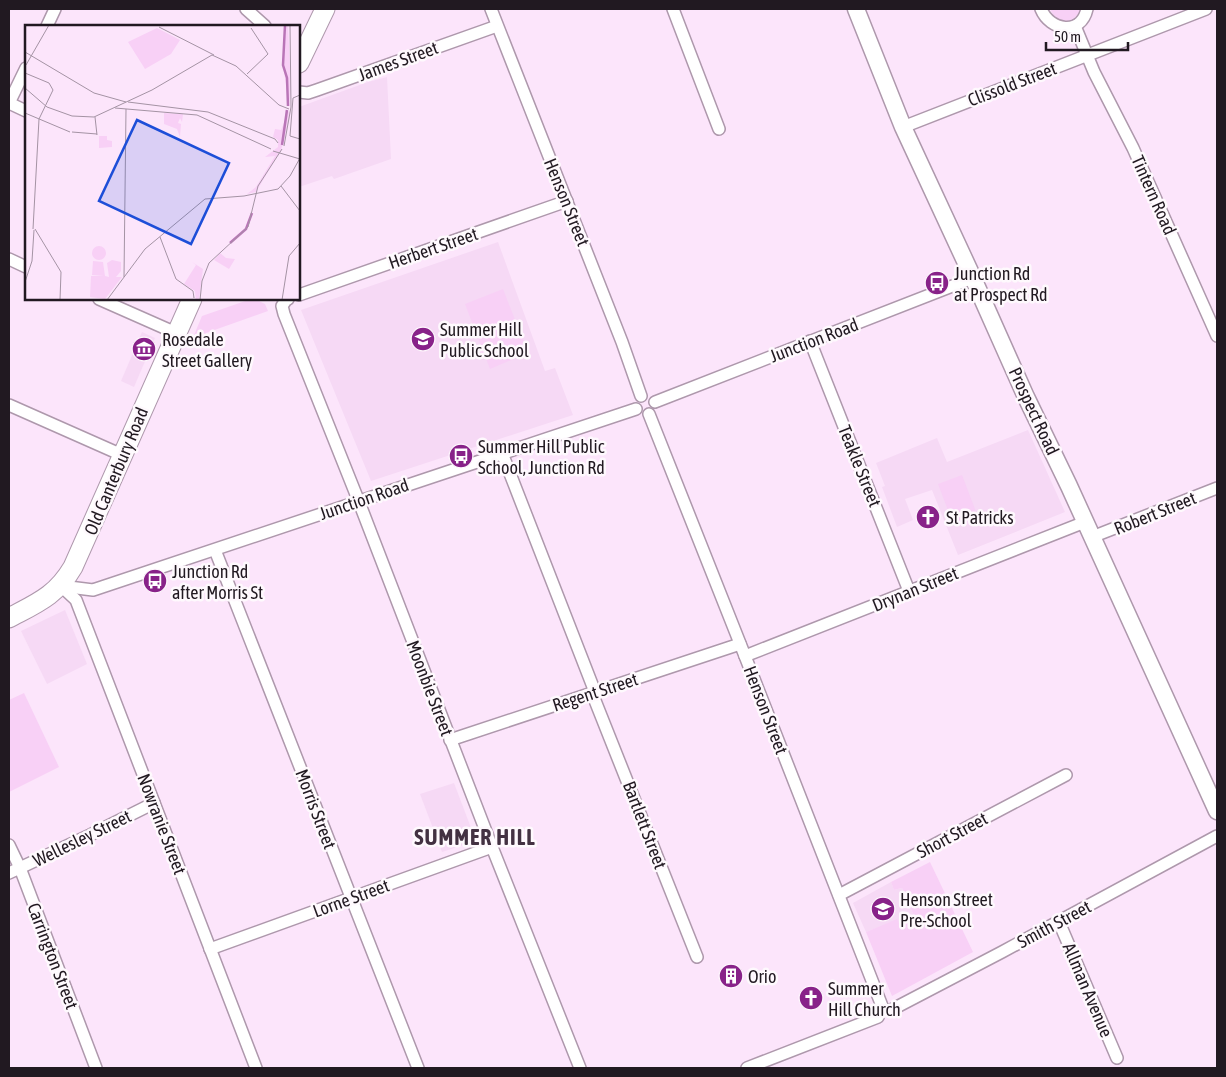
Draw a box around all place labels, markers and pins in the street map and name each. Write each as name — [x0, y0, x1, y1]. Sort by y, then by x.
place label: Junction Rd at Prospect Rd — [954, 263, 1047, 305]
bus stop icon: Junction Rd at Prospect Rd — [924, 270, 950, 296]
place label: Summer Hill Public School — [440, 319, 529, 361]
school or university icon: Summer Hill Public School — [410, 326, 436, 352]
place label: Rosedale Street Gallery — [162, 329, 252, 371]
museum icon: Rosedale Street Gallery — [131, 336, 157, 362]
place label: Summer Hill Public School, Junction Rd — [478, 436, 605, 478]
bus stop icon: Summer Hill Public School, Junction Rd — [448, 443, 474, 469]
church icon: St Patricks — [915, 504, 941, 530]
place label: St Patricks — [946, 507, 1014, 528]
place label: Junction Rd after Morris St — [172, 561, 263, 603]
bus stop icon: Junction Rd after Morris St — [142, 568, 168, 594]
place label: Henson Street Pre-School — [900, 889, 993, 931]
school or university icon: Henson Street Pre-School — [870, 896, 896, 922]
building icon: Orio — [718, 963, 744, 989]
place label: Orio — [748, 966, 776, 987]
place label: Summer Hill Church — [828, 978, 901, 1020]
church icon: Summer Hill Church — [798, 985, 824, 1011]

